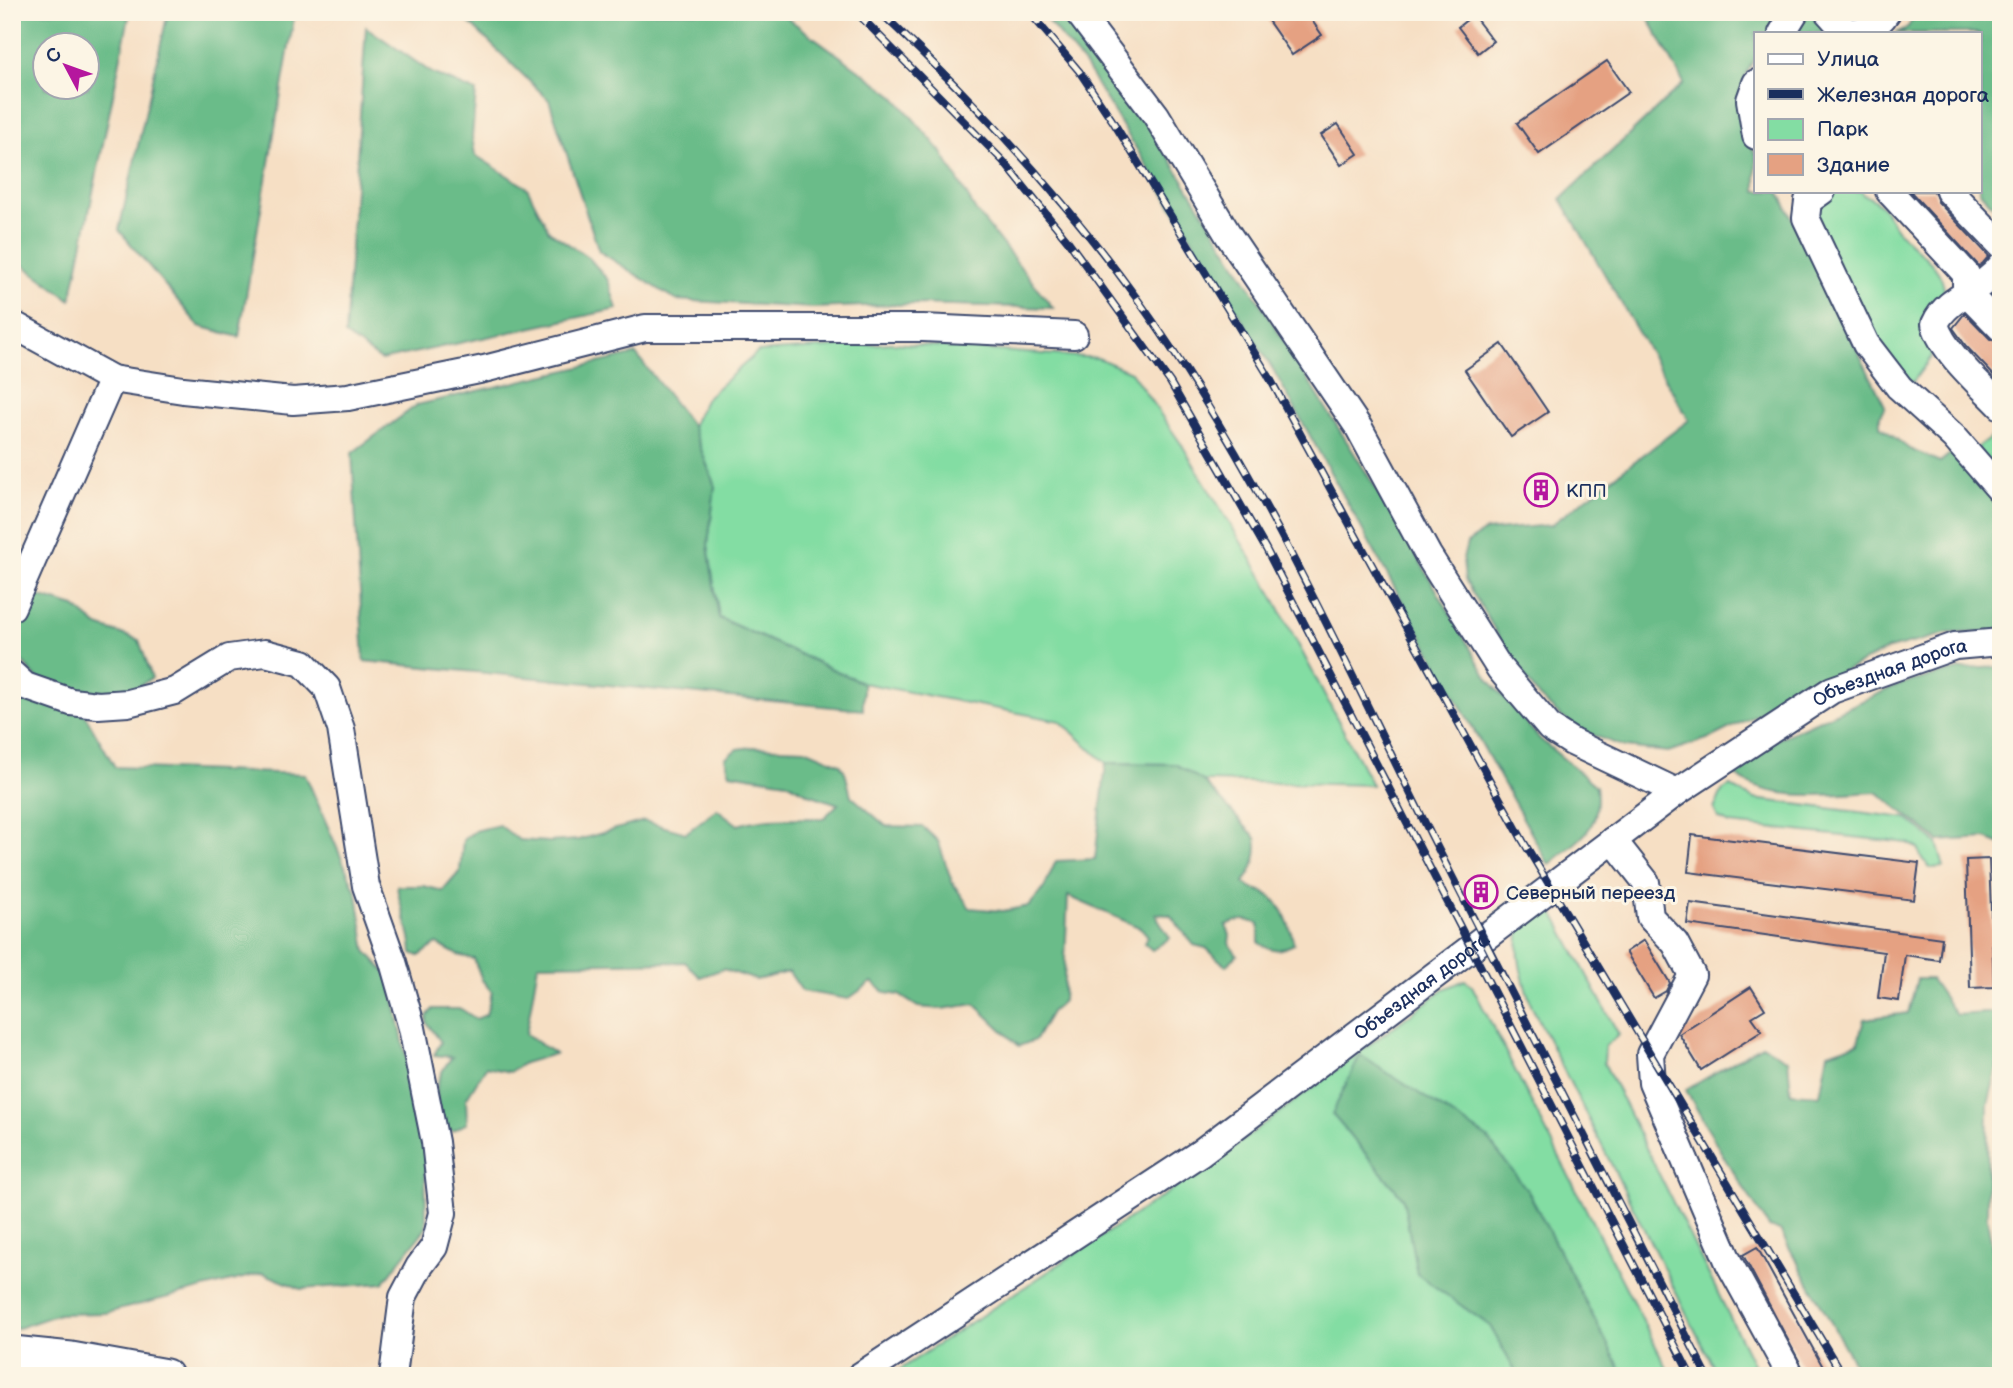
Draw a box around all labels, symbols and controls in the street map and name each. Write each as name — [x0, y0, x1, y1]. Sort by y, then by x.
north arrow — [32, 32, 102, 102]
legend — [1754, 32, 1982, 192]
text: С — [41, 43, 67, 68]
text: Улица — [1817, 47, 1880, 72]
text: Железная дорога — [1817, 83, 1990, 108]
text: Парк — [1817, 117, 1868, 142]
text: Здание — [1817, 153, 1890, 178]
building icon: КПП — [1522, 471, 1560, 509]
place label: КПП — [1566, 480, 1607, 503]
street label: Объездная дорога — [1809, 635, 1968, 713]
building icon: Северный переезд — [1462, 873, 1500, 911]
place label: Северный переезд — [1506, 882, 1676, 905]
street label: Объездная дорога — [1350, 928, 1494, 1045]

